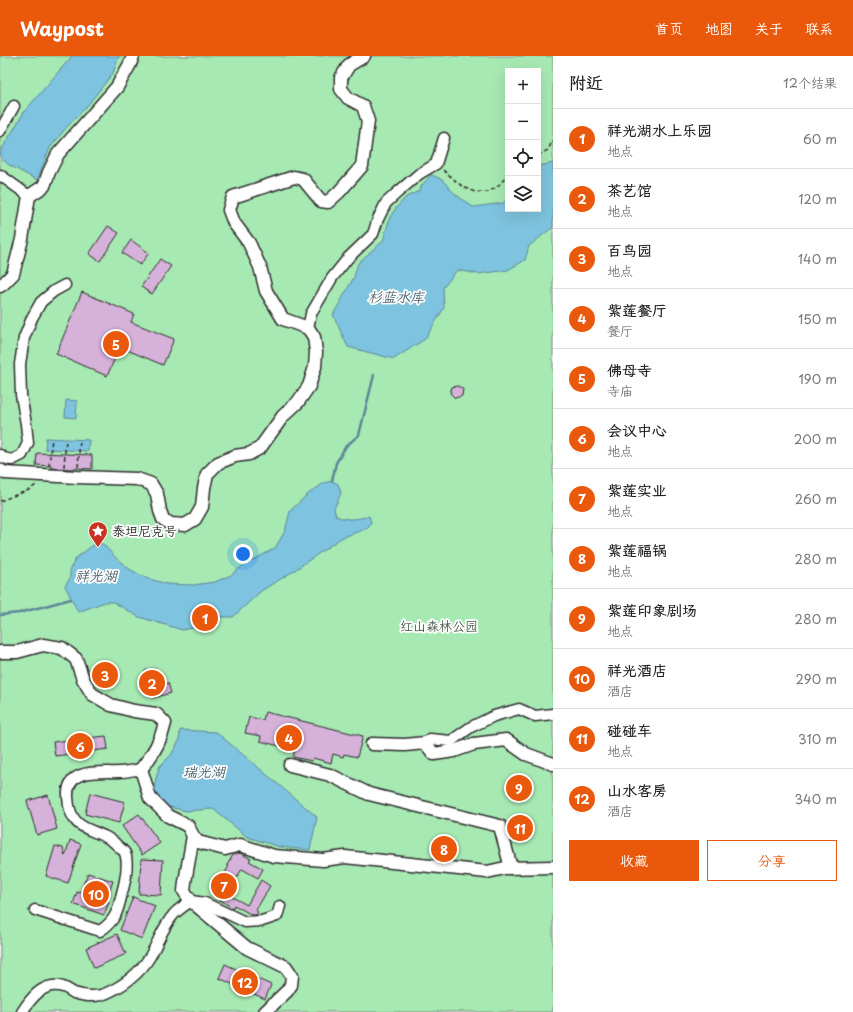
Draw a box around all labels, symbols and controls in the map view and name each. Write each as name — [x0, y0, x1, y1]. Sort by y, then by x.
text: Waypost — [20, 14, 104, 42]
text: 首页 — [655, 18, 683, 39]
text: 地图 — [705, 18, 733, 39]
text: 关于 — [755, 18, 783, 39]
text: 联系 — [805, 18, 833, 39]
map controls — [505, 68, 541, 212]
button: + — [505, 68, 541, 104]
text: 附近 — [569, 69, 603, 95]
text: 12个结果 — [783, 73, 837, 92]
button: − — [505, 104, 541, 140]
text: 祥光湖水上乐园 — [607, 118, 712, 141]
text: 1 — [579, 129, 585, 148]
text: 60 m — [803, 129, 837, 148]
button: locate — [505, 140, 541, 176]
text: 地点 — [607, 141, 633, 160]
button: layers — [505, 176, 541, 212]
text: 茶艺馆 — [607, 178, 652, 201]
text: 2 — [577, 189, 587, 208]
text: 120 m — [798, 189, 837, 208]
text: 地点 — [607, 201, 633, 220]
text: 百鸟园 — [607, 238, 652, 261]
text: 3 — [578, 249, 586, 268]
text: 140 m — [798, 249, 837, 268]
text: 地点 — [607, 261, 633, 280]
water label: 杉蓝水库 — [368, 286, 425, 307]
text: 紫莲餐厅 — [607, 298, 667, 321]
text: 4 — [578, 309, 586, 328]
text: 150 m — [798, 309, 837, 328]
text: 餐厅 — [607, 321, 633, 340]
pin: 5 — [103, 329, 129, 359]
text: 佛母寺 — [607, 358, 652, 381]
text: 5 — [578, 369, 586, 388]
text: 190 m — [798, 369, 837, 388]
text: 寺庙 — [607, 381, 633, 400]
text: 会议中心 — [607, 418, 667, 441]
text: 6 — [577, 429, 587, 448]
text: 200 m — [794, 429, 837, 448]
text: 地点 — [607, 441, 633, 460]
text: 紫莲实业 — [607, 478, 667, 501]
text: 7 — [578, 489, 586, 508]
text: 260 m — [795, 489, 837, 508]
text: 地点 — [607, 501, 633, 520]
place icon: 泰坦尼克号 — [87, 520, 109, 548]
place label: 泰坦尼克号 — [112, 521, 177, 540]
text: 紫莲福锅 — [607, 538, 667, 561]
your location — [233, 544, 253, 564]
text: 8 — [578, 549, 586, 568]
text: 280 m — [795, 549, 837, 568]
text: 地点 — [607, 561, 633, 580]
water label: 祥光湖 — [75, 565, 119, 586]
text: 紫莲印象剧场 — [607, 598, 697, 621]
pin: 1 — [192, 603, 218, 633]
text: 9 — [578, 609, 586, 628]
text: 280 m — [795, 609, 837, 628]
park label: 红山森林公园 — [400, 616, 478, 635]
text: 地点 — [607, 621, 633, 640]
text: 祥光酒店 — [607, 658, 667, 681]
pin: 3 — [92, 660, 118, 690]
pin: 2 — [139, 668, 165, 698]
text: 10 — [574, 669, 590, 688]
text: 290 m — [796, 669, 837, 688]
text: 酒店 — [607, 681, 633, 700]
text: 碰碰车 — [607, 718, 652, 741]
pin: 4 — [276, 723, 302, 753]
text: 11 — [576, 729, 588, 748]
text: 310 m — [798, 729, 837, 748]
pin: 6 — [67, 731, 93, 761]
text: 地点 — [607, 741, 633, 760]
water label: 瑞光湖 — [183, 761, 227, 782]
pin: 9 — [506, 773, 532, 803]
text: 山水客房 — [607, 778, 667, 801]
text: 12 — [574, 789, 590, 808]
text: 340 m — [794, 789, 837, 808]
text: 酒店 — [607, 801, 633, 820]
pin: 11 — [507, 813, 533, 843]
pin: 8 — [431, 834, 457, 864]
button: 收藏 — [569, 840, 699, 881]
button: 分享 — [707, 840, 837, 881]
pin: 7 — [211, 871, 237, 901]
pin: 10 — [83, 879, 109, 909]
pin: 12 — [232, 967, 258, 997]

